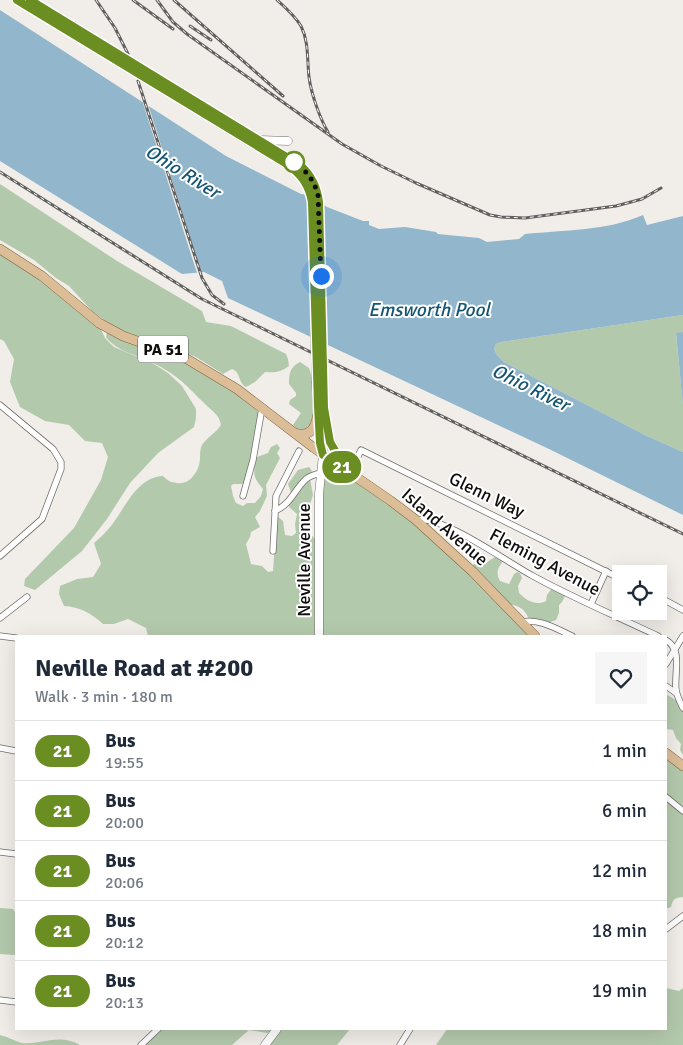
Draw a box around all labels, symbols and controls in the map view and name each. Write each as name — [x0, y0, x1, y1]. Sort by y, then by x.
water label: Ohio River — [141, 140, 227, 206]
unlabelled marker — [283, 151, 305, 173]
your location — [309, 264, 334, 289]
water label: Emsworth Pool — [368, 298, 491, 322]
road number: PA 51 — [138, 336, 188, 362]
water label: Ohio River — [488, 359, 576, 418]
line badge: 21 — [320, 451, 364, 483]
text: 21 — [332, 456, 352, 478]
street label: Glenn Way — [446, 467, 529, 523]
street label: Island Avenue — [397, 484, 493, 570]
street label: Neville Avenue — [293, 503, 315, 617]
street label: Fleming Avenue — [486, 524, 604, 600]
map controls — [612, 565, 667, 620]
button: locate — [612, 565, 667, 620]
button: heart — [595, 652, 647, 704]
text: Neville Road at #200 — [35, 653, 253, 683]
text: Walk · 3 min · 180 m — [35, 687, 173, 707]
text: Bus — [105, 729, 136, 753]
text: 1 min — [602, 739, 647, 763]
text: 21 — [53, 740, 72, 762]
text: 19:55 — [105, 753, 144, 773]
text: Bus — [105, 789, 136, 813]
text: 6 min — [602, 799, 647, 823]
text: 21 — [53, 800, 72, 822]
text: 20:00 — [105, 813, 144, 833]
text: Bus — [105, 849, 136, 873]
text: 12 min — [592, 859, 647, 883]
text: 21 — [53, 860, 72, 882]
text: 20:06 — [105, 873, 144, 893]
text: Bus — [105, 909, 136, 933]
text: 18 min — [592, 919, 647, 943]
text: 21 — [53, 920, 72, 942]
text: 20:12 — [105, 933, 144, 953]
text: Bus — [105, 969, 136, 993]
text: 19 min — [592, 979, 647, 1003]
text: 21 — [53, 980, 72, 1002]
text: 20:13 — [105, 993, 144, 1013]

